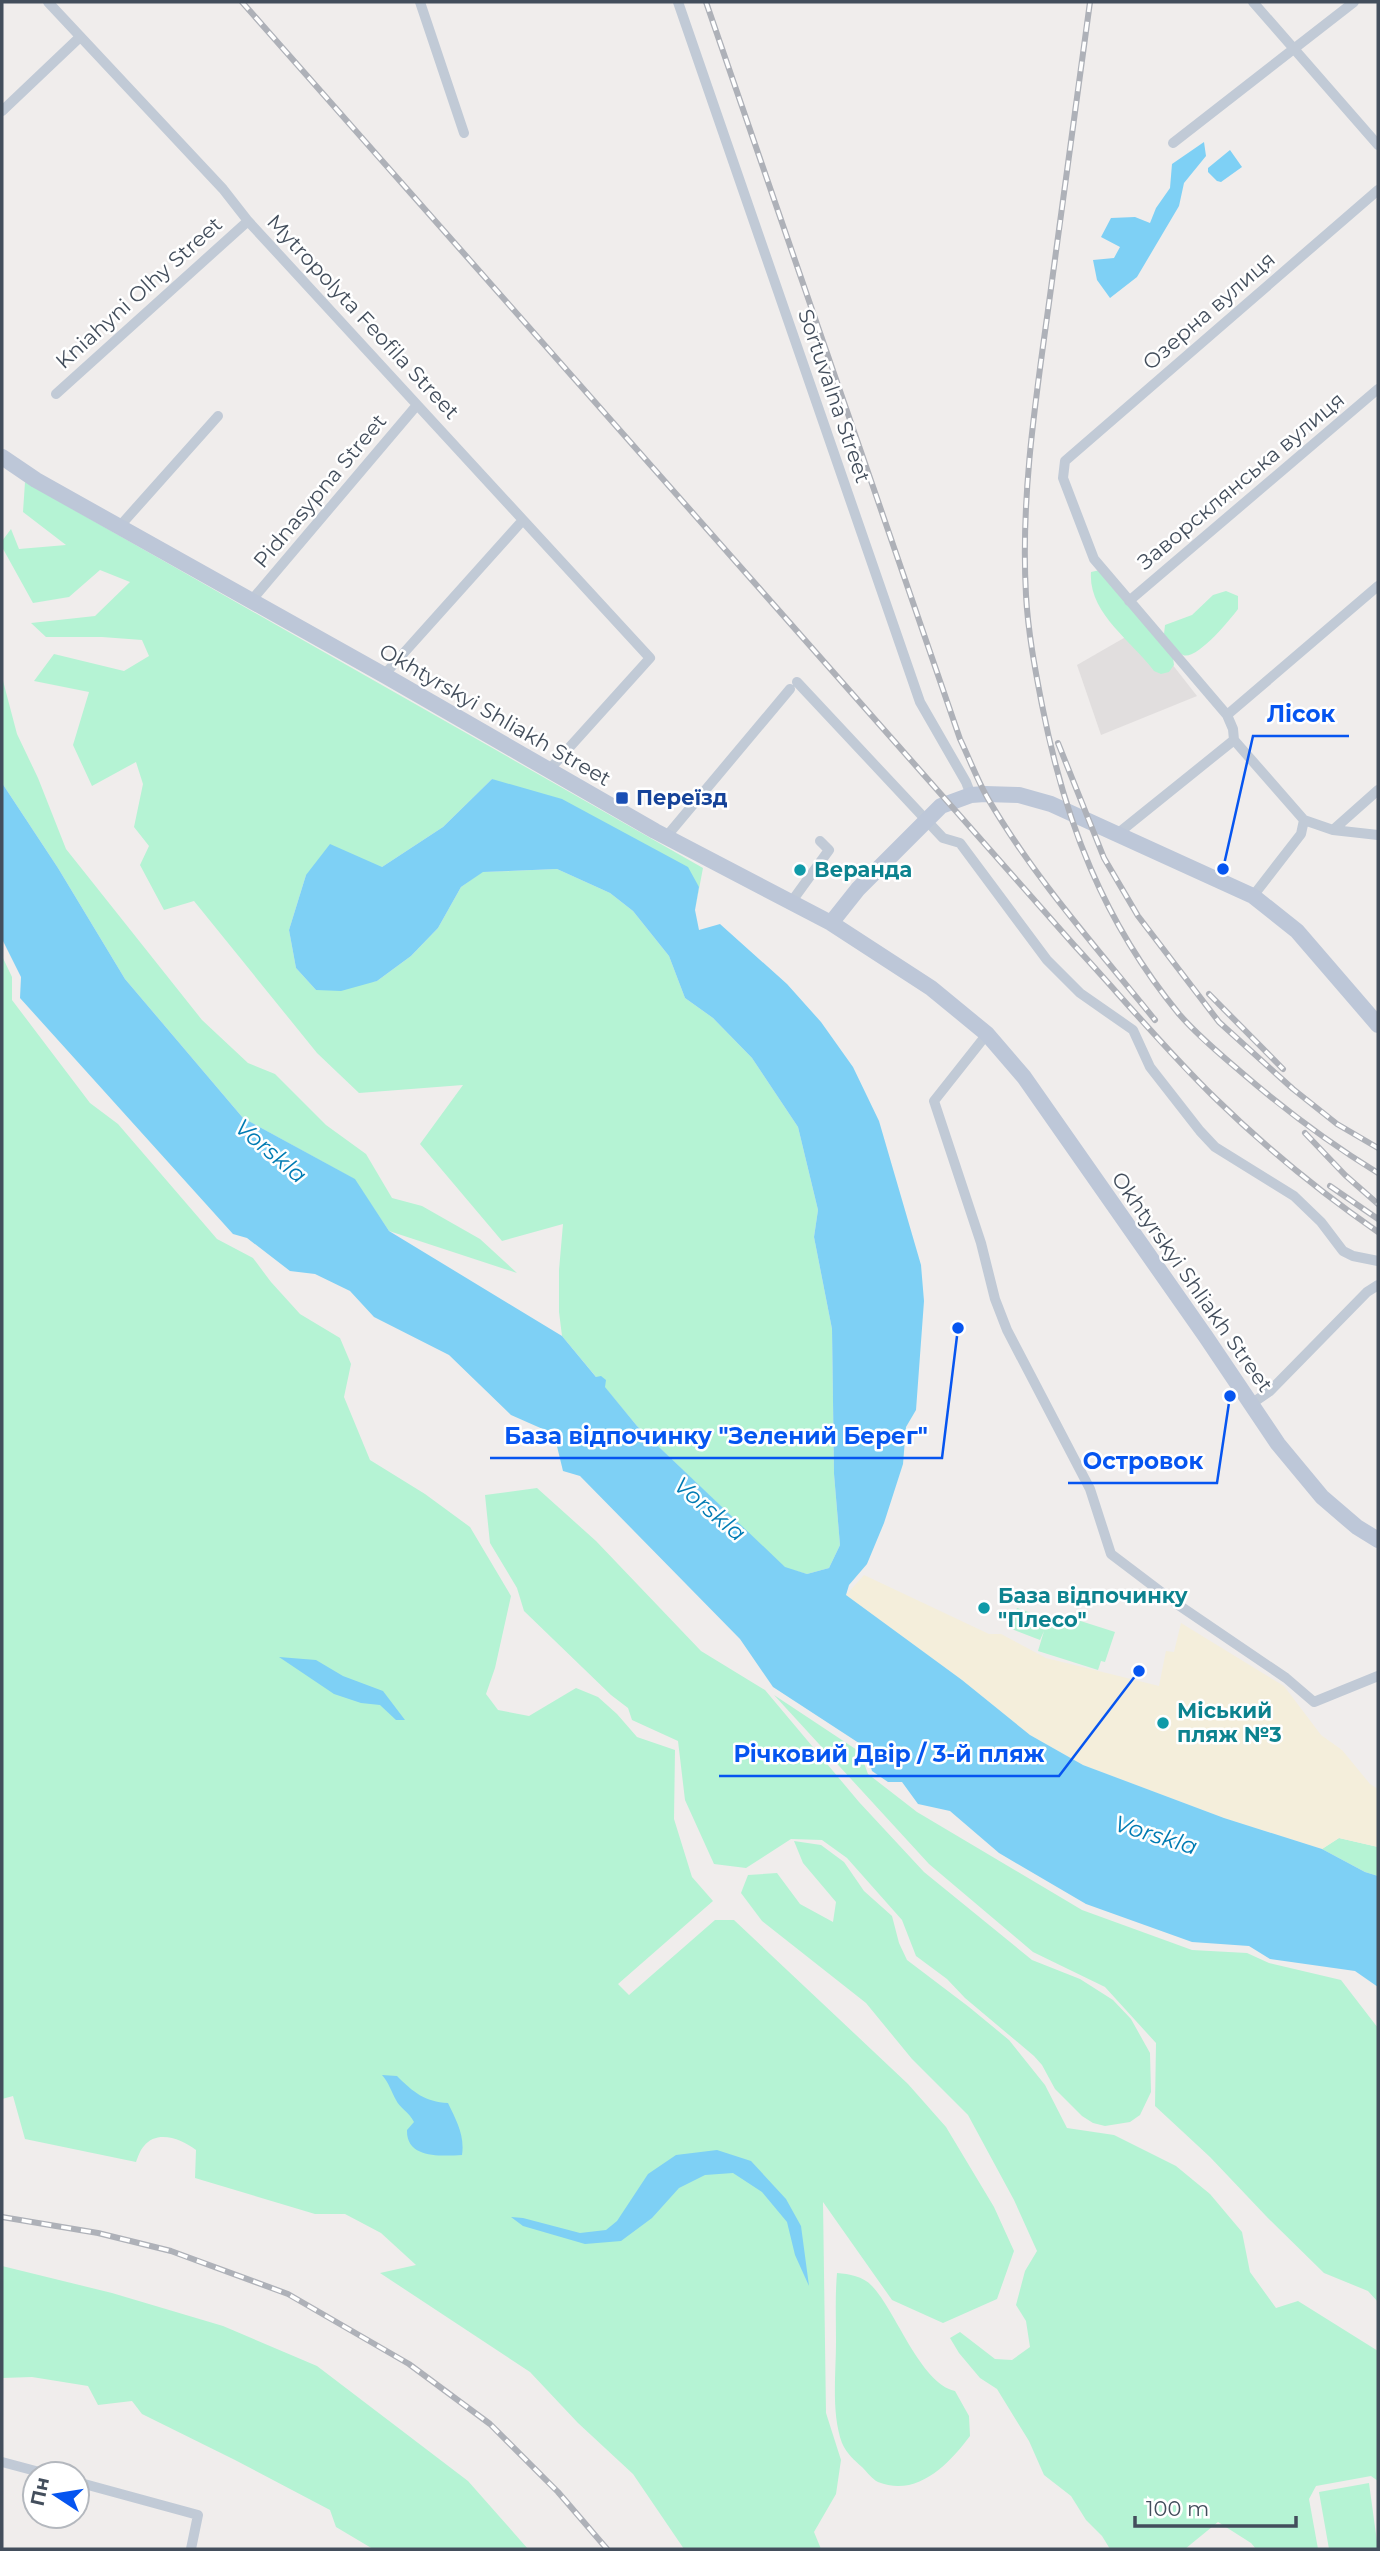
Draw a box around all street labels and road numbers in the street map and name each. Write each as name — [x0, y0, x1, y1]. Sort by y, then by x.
street label: Mytropolyta Feofila Street — [262, 209, 465, 424]
street label: Kniahyni Olhy Street — [50, 211, 227, 374]
street label: Озерна вулиця — [1137, 246, 1280, 375]
street label: Sortuvalna Street — [793, 306, 876, 486]
street label: Заворсклянська вулиця — [1132, 387, 1349, 574]
street label: Pidnasypna Street — [248, 409, 391, 573]
street label: Okhtyrskyi Shliakh Street — [375, 638, 615, 791]
street label: Okhtyrskyi Shliakh Street — [1107, 1167, 1278, 1397]

